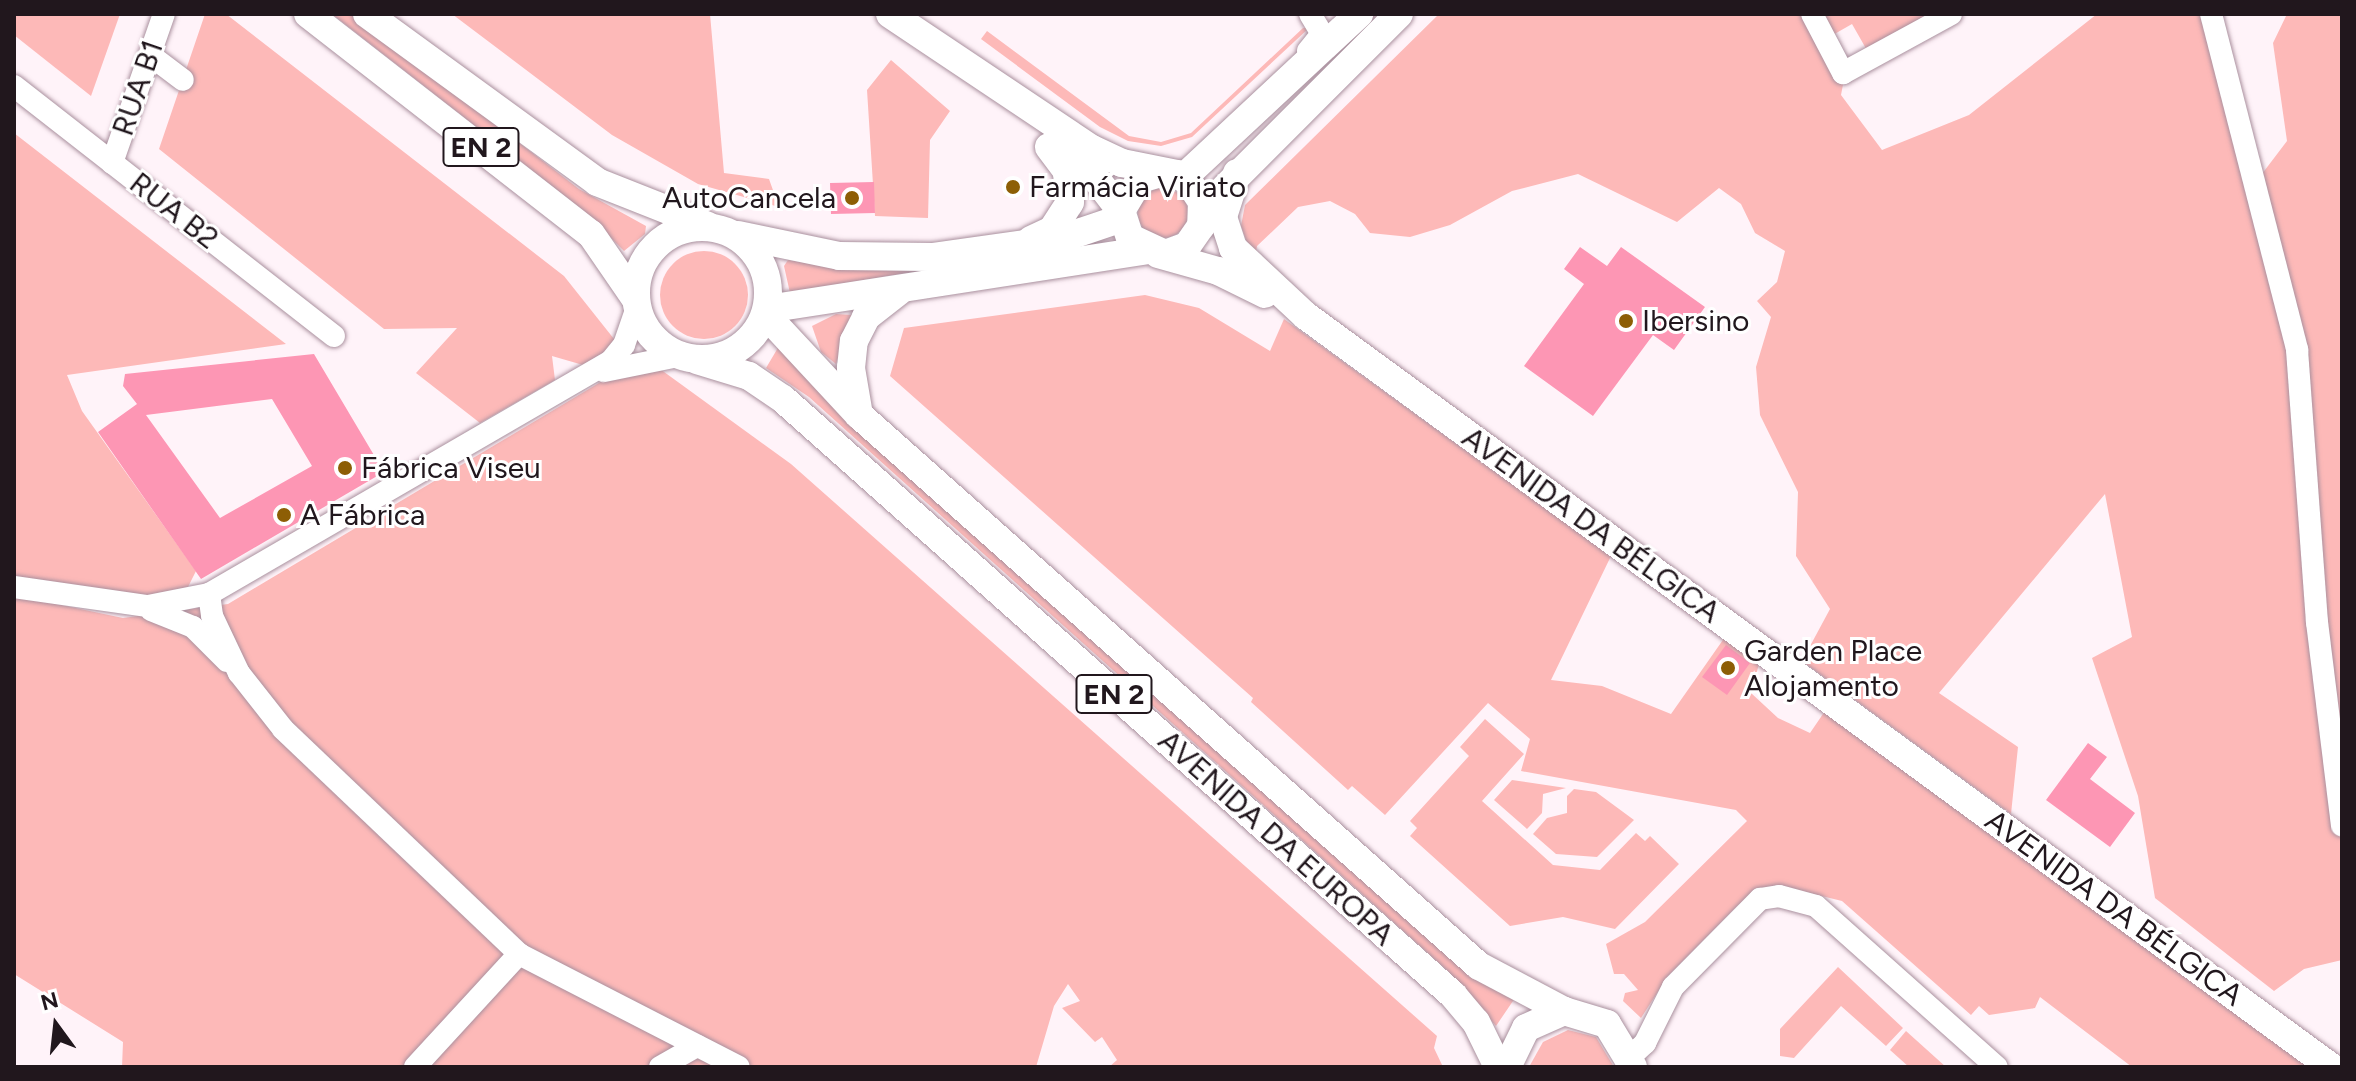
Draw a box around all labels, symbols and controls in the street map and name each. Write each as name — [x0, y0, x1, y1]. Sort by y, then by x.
street label: RUA B1 — [105, 36, 171, 140]
road number: EN 2 — [441, 123, 521, 171]
street label: RUA B2 — [122, 165, 226, 257]
place label: Farmácia Viriato — [1029, 169, 1246, 205]
marker: Farmácia Viriato — [1004, 178, 1022, 196]
place label: AutoCancela — [662, 180, 836, 216]
marker: AutoCancela — [843, 189, 861, 207]
place label: Ibersino — [1642, 303, 1749, 339]
marker: Ibersino — [1617, 312, 1635, 330]
street label: AVENIDA DA BÉLGICA — [1455, 419, 1727, 631]
place label: Fábrica Viseu — [361, 450, 541, 486]
marker: Fábrica Viseu — [336, 459, 354, 477]
place label: A Fábrica — [300, 497, 425, 533]
marker: A Fábrica — [275, 506, 293, 524]
place label: Garden Place Alojamento — [1744, 633, 1922, 704]
marker: Garden Place Alojamento — [1719, 659, 1737, 677]
road number: EN 2 — [1074, 670, 1154, 718]
street label: AVENIDA DA EUROPA — [1151, 723, 1401, 953]
street label: AVENIDA DA BÉLGICA — [1978, 802, 2250, 1014]
north arrow — [16, 985, 96, 1065]
text: N — [38, 986, 61, 1017]

